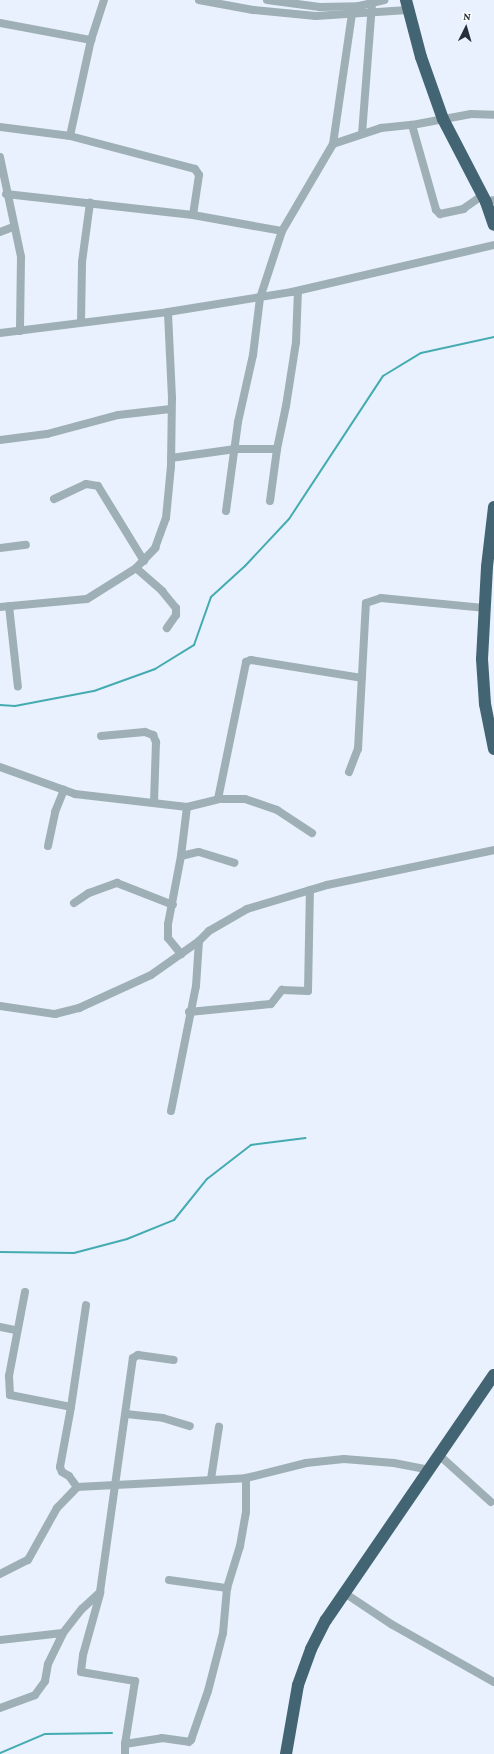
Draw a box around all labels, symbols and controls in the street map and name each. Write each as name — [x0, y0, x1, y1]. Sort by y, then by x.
north arrow — [446, 8, 486, 48]
text: N — [463, 10, 471, 22]

